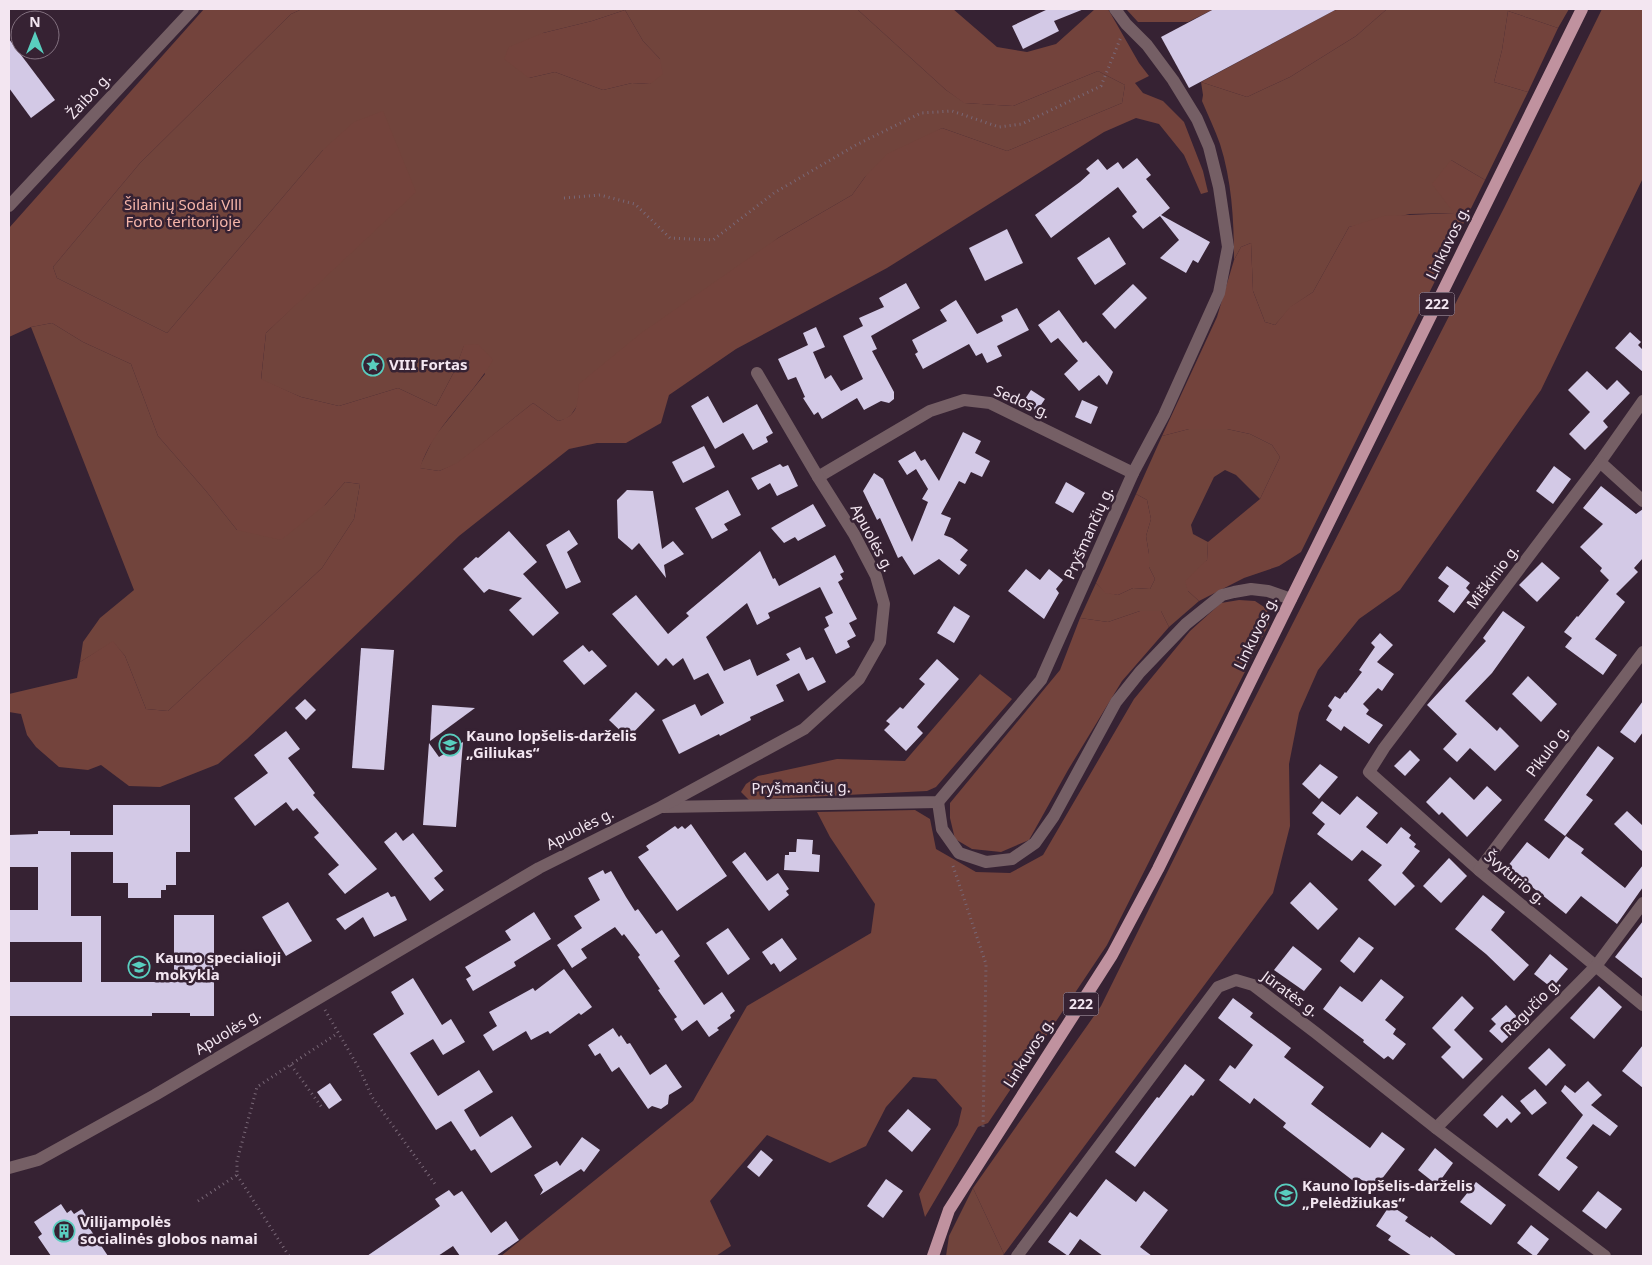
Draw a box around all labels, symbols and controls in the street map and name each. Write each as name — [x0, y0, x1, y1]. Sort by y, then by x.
north arrow — [10, 10, 60, 60]
text: N — [29, 12, 41, 31]
street label: Žaibo g. — [62, 68, 115, 123]
park label: Šilainių Sodai Vlll Forto teritorijoje — [124, 194, 242, 231]
street label: Linkuvos g. — [1421, 203, 1473, 283]
road number: 222 — [1420, 292, 1454, 316]
place icon: VIII Fortas — [361, 353, 385, 377]
place label: VIII Fortas — [389, 354, 468, 374]
street label: Sedos g. — [991, 380, 1054, 422]
street label: Pryšmančių g. — [1059, 483, 1117, 582]
street label: Apuolės g. — [847, 500, 899, 575]
street label: Miškinio g. — [1461, 540, 1523, 613]
street label: Linkuvos g. — [1229, 593, 1281, 673]
street label: Pikulo g. — [1521, 720, 1573, 781]
place label: Kauno lopšelis-darželis „Giliukas“ — [466, 725, 637, 762]
school or university icon: Kauno lopšelis-darželis „Giliukas“ — [438, 733, 462, 757]
street label: Pryšmančių g. — [751, 776, 851, 798]
street label: Apuolės g. — [542, 802, 617, 854]
street label: Švyturio g. — [1481, 846, 1551, 909]
place label: Kauno specialioji mokykla — [155, 947, 281, 984]
school or university icon: Kauno specialioji mokykla — [127, 955, 151, 979]
street label: Jūratės g. — [1256, 965, 1323, 1021]
street label: Ragučio g. — [1498, 973, 1564, 1039]
road number: 222 — [1064, 992, 1098, 1016]
street label: Apuolės g. — [191, 1004, 264, 1059]
street label: Linkuvos g. — [998, 1014, 1058, 1091]
place label: Kauno lopšelis-darželis „Pelėdžiukas“ — [1302, 1175, 1473, 1212]
school or university icon: Kauno lopšelis-darželis „Pelėdžiukas“ — [1274, 1183, 1298, 1207]
place label: Vilijampolės socialinės globos namai — [80, 1211, 258, 1248]
building icon: Vilijampolės socialinės globos namai — [52, 1219, 76, 1243]

